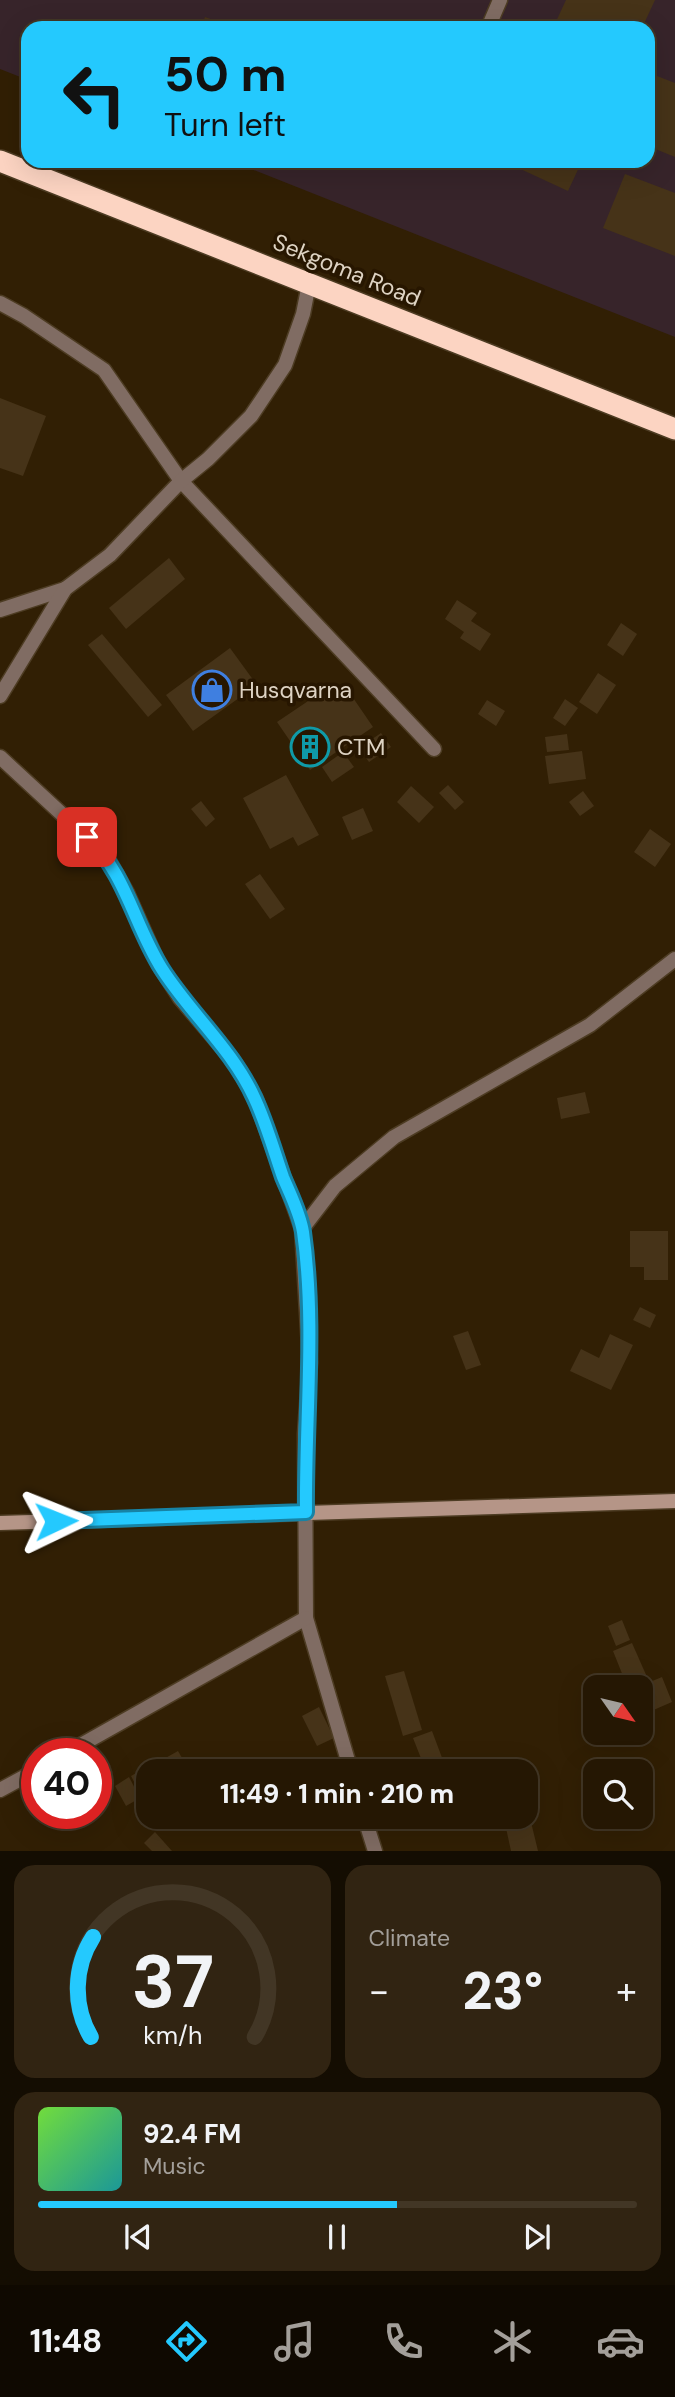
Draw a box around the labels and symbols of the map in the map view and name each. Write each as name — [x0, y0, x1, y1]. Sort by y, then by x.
street label: Sekgoma Road — [269, 227, 425, 313]
shop icon: Husqvarna — [191, 669, 233, 711]
place label: Husqvarna — [239, 675, 352, 705]
building icon: CTM — [289, 726, 331, 768]
place label: CTM — [337, 732, 385, 762]
pin — [57, 807, 117, 867]
position arrow — [19, 1484, 93, 1558]
north arrow — [583, 1675, 653, 1745]
speed limit sign: 40 — [21, 1738, 112, 1829]

